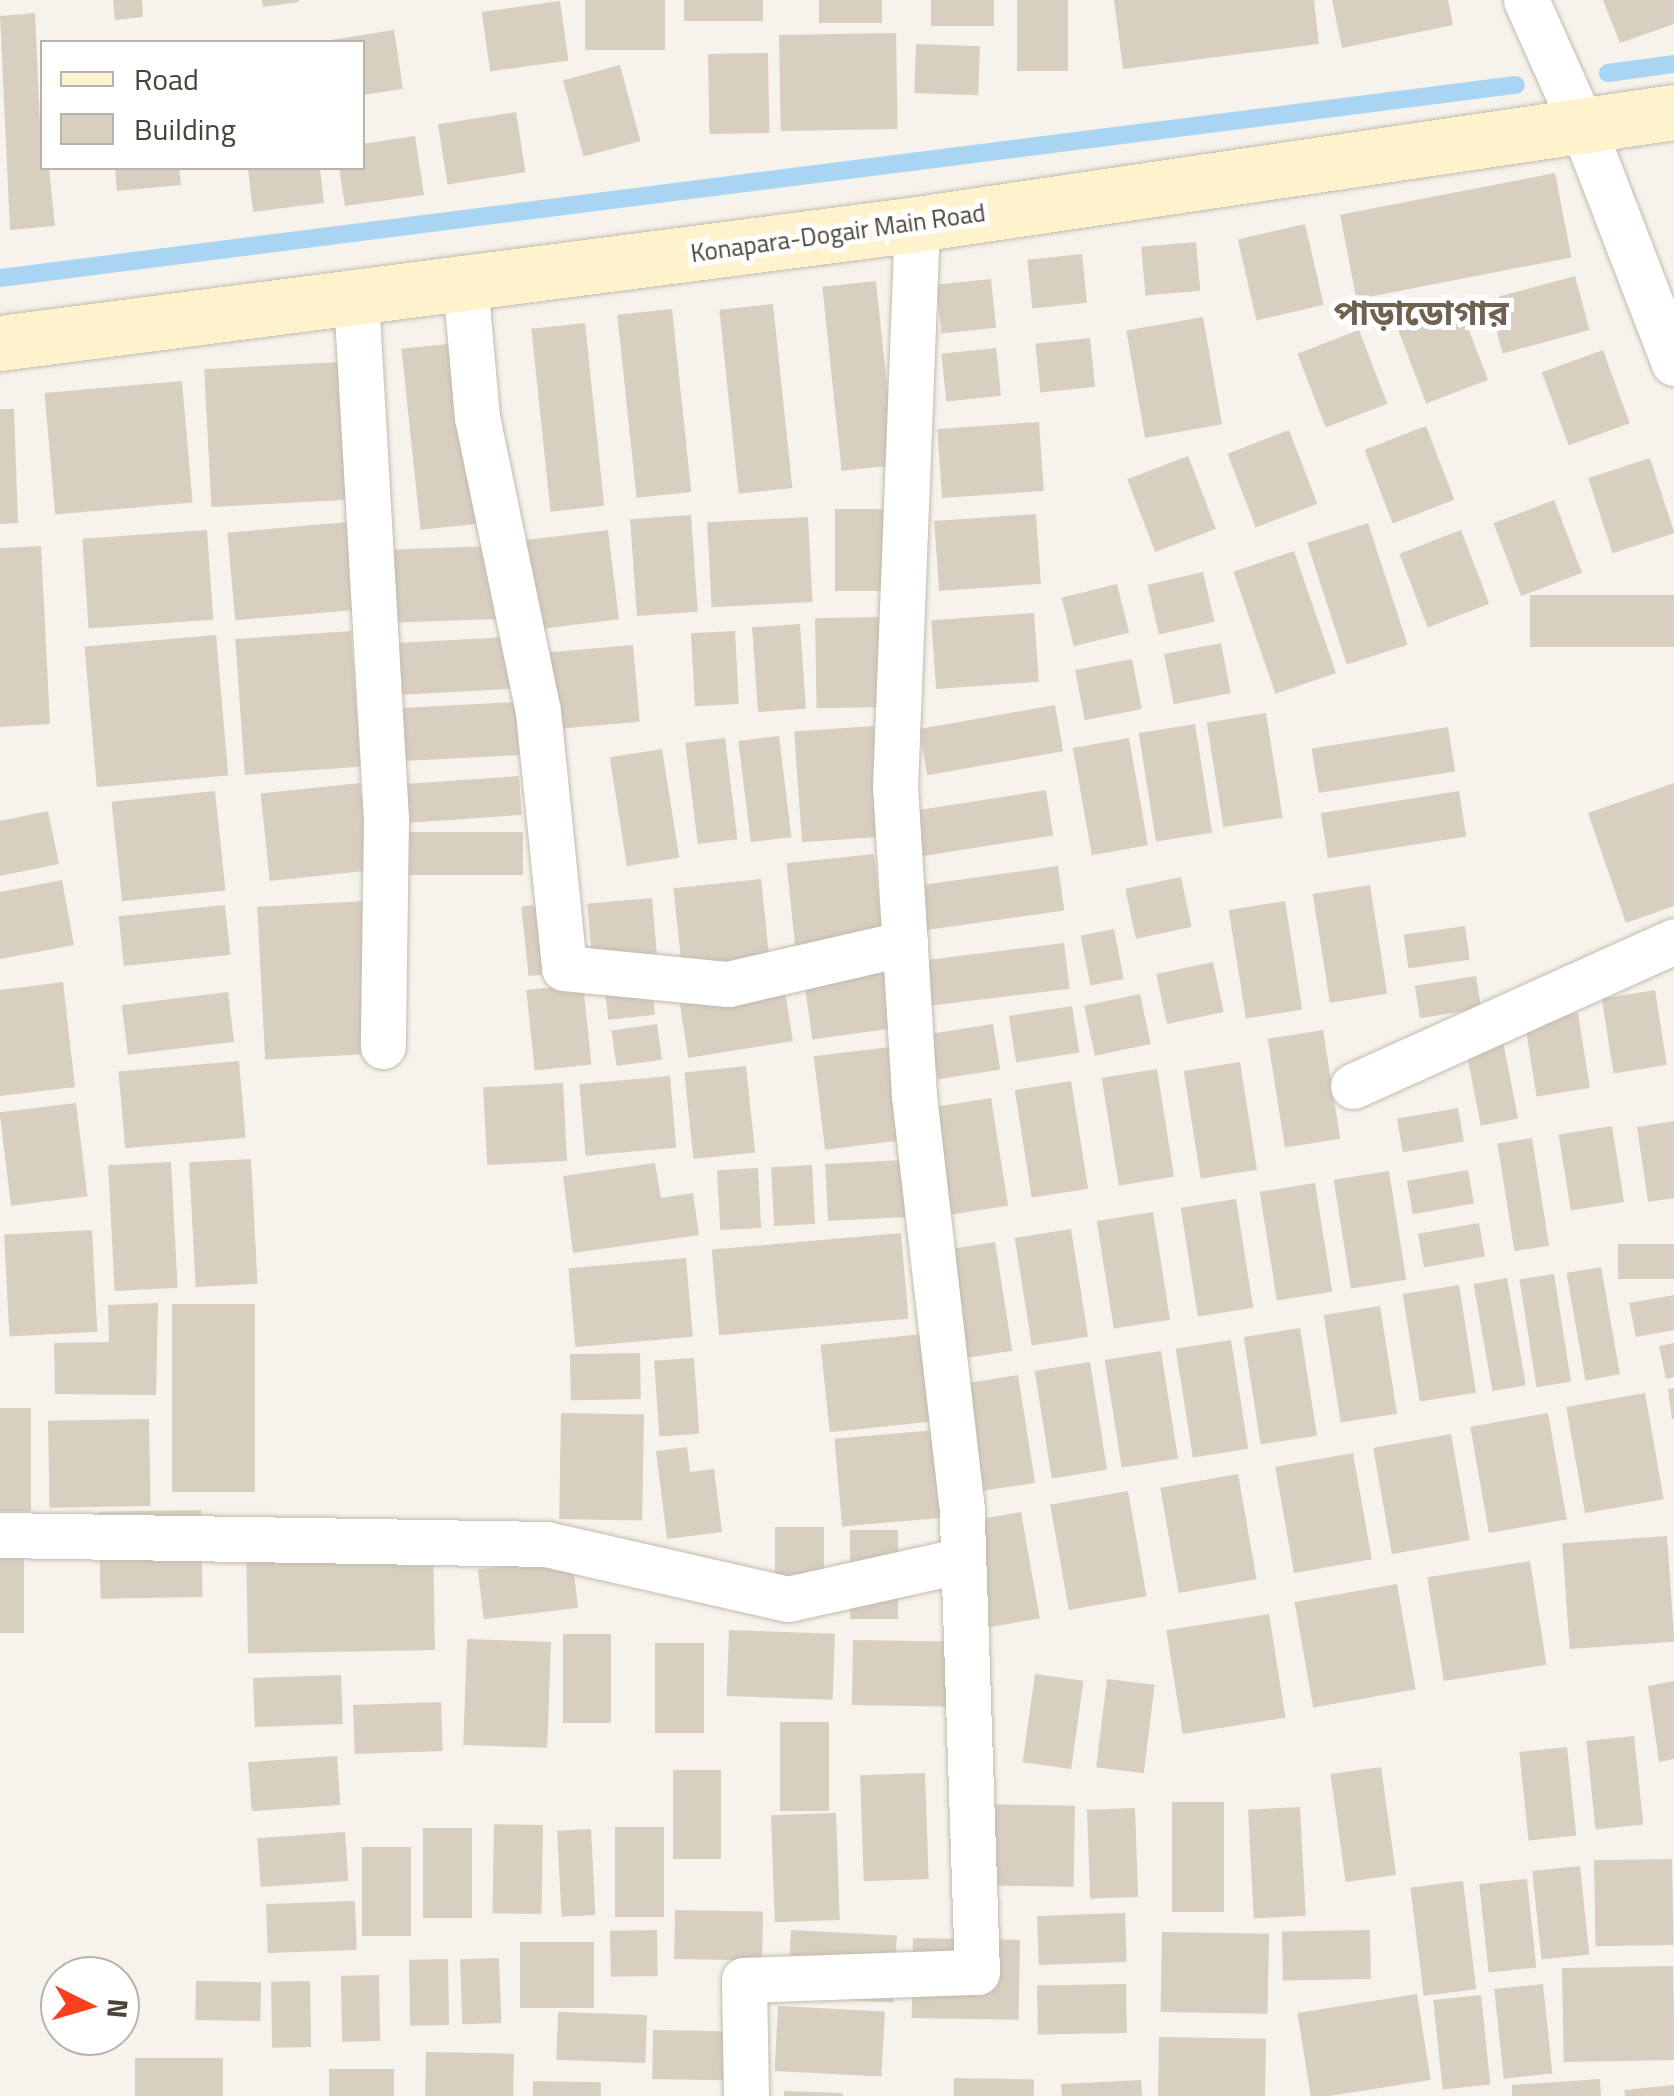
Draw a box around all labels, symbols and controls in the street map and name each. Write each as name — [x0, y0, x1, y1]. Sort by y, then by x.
legend — [40, 40, 365, 170]
text: Road — [134, 56, 199, 102]
text: Building — [134, 106, 236, 152]
street label: Konapara-Dogair Main Road — [689, 197, 987, 269]
district label: পাড়াডোগার — [1333, 291, 1509, 333]
north arrow — [40, 1956, 140, 2056]
text: N — [96, 1997, 141, 2020]

